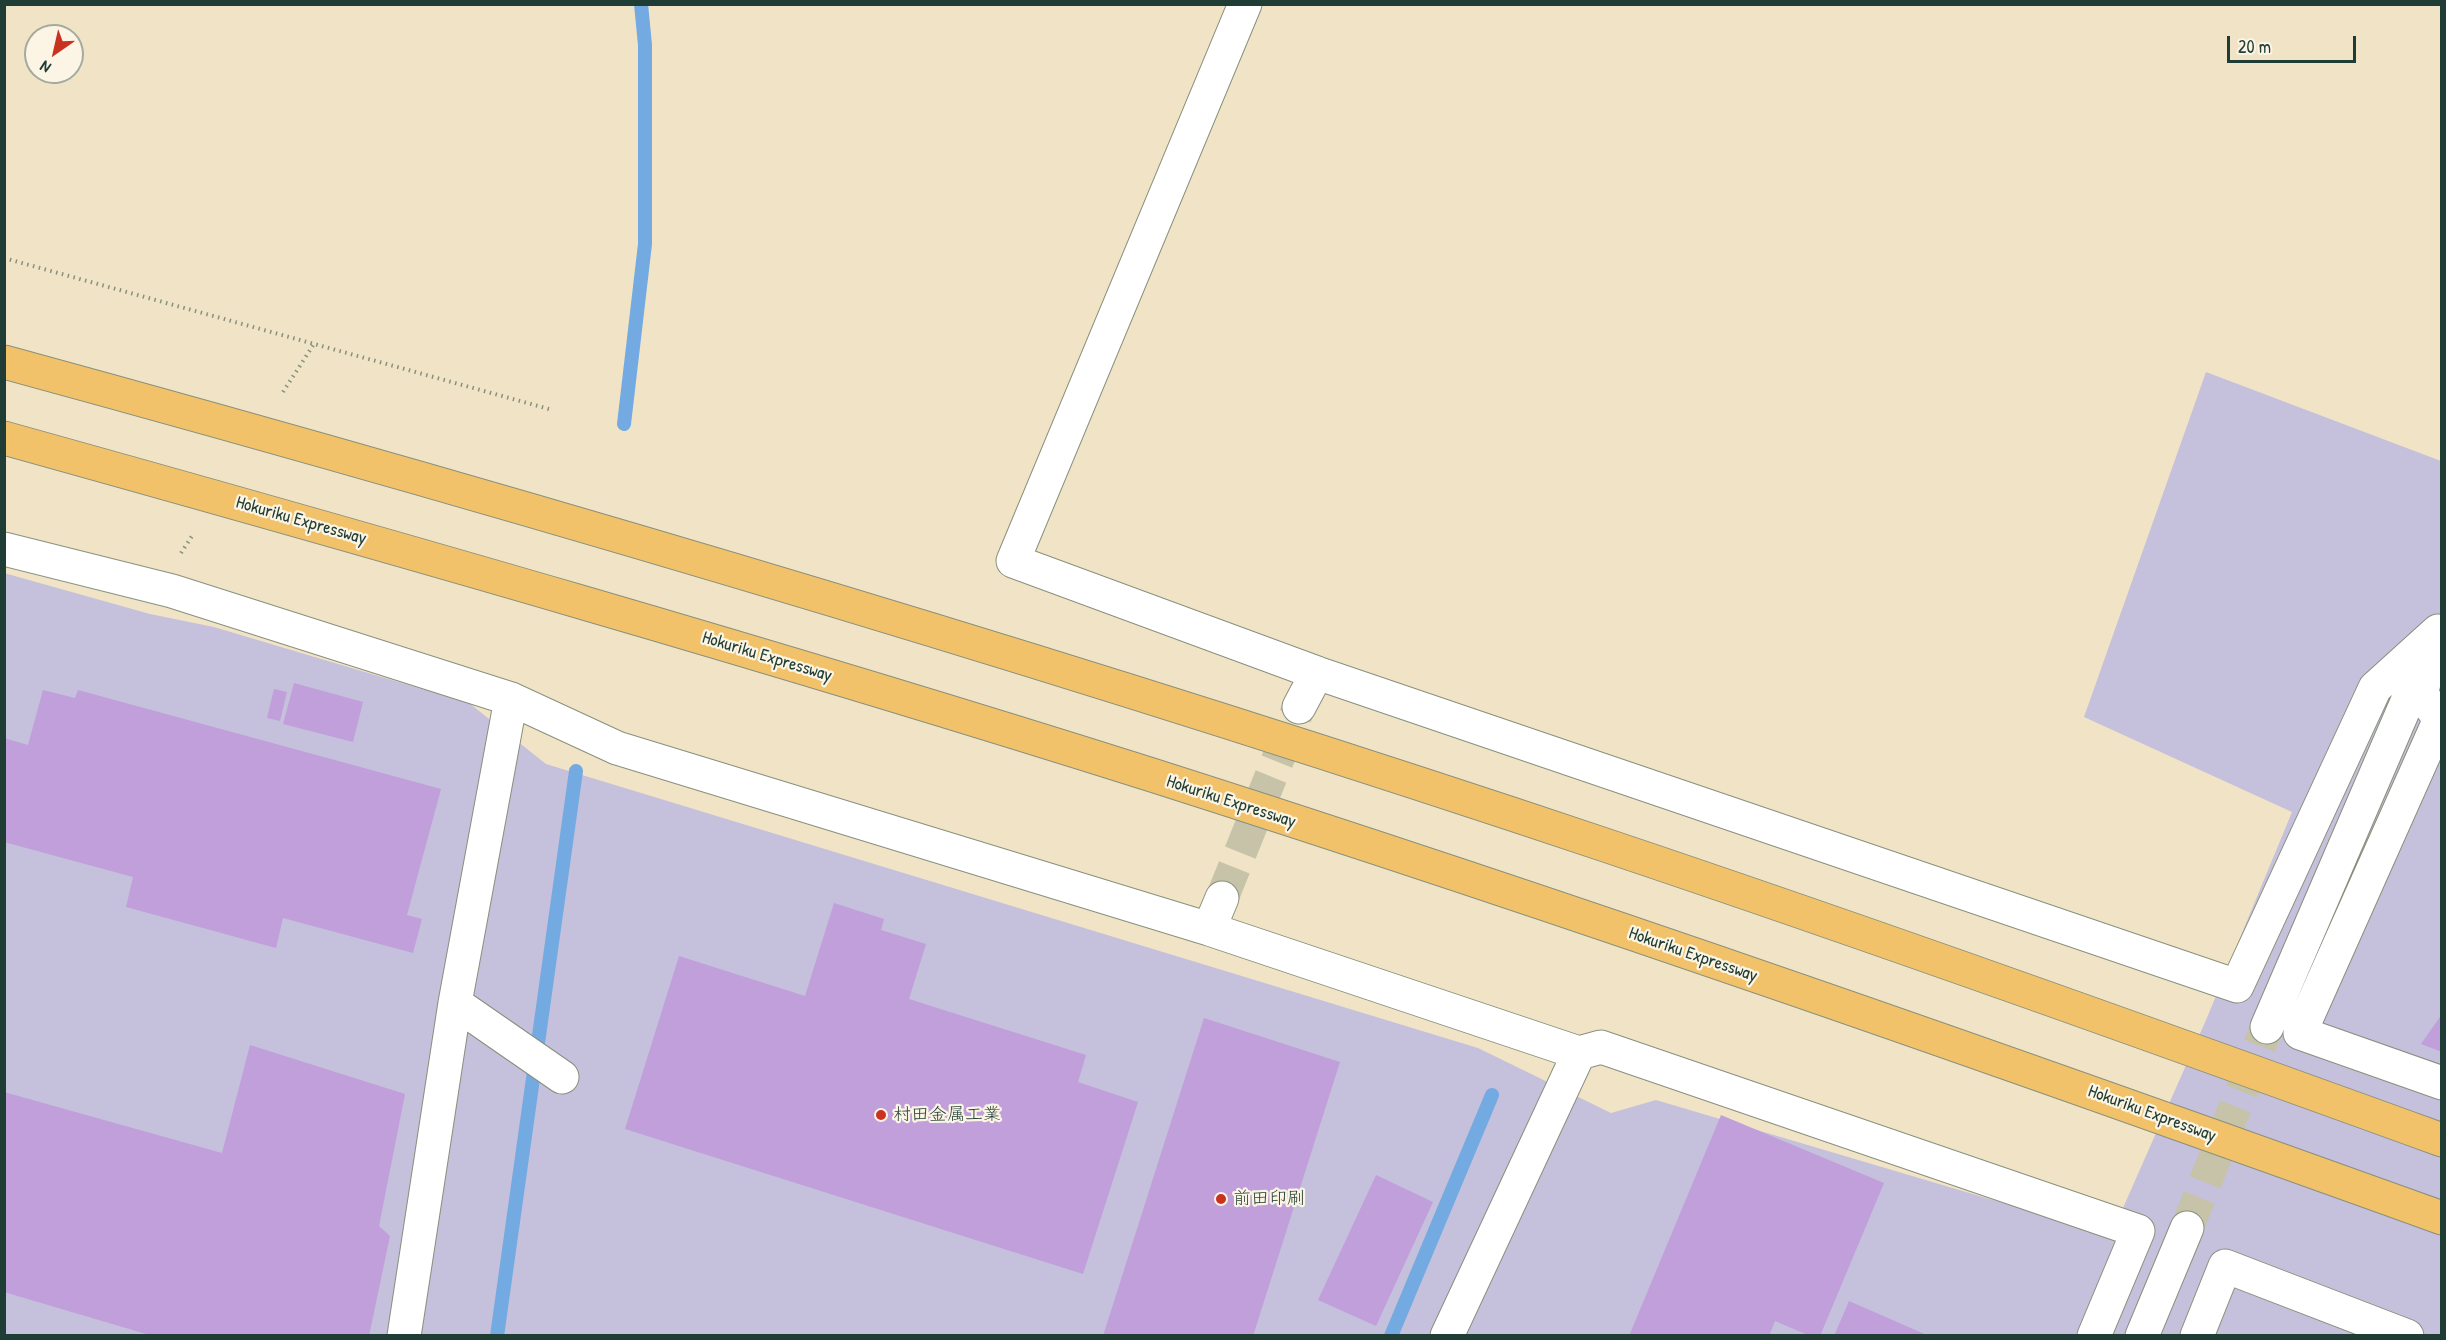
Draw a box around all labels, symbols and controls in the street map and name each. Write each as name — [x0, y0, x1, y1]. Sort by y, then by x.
north arrow — [24, 24, 84, 84]
scale bar — [2230, 24, 2359, 62]
text: 20 m — [2238, 34, 2271, 59]
text: N — [35, 56, 55, 79]
street label: Hokuriku Expressway — [233, 492, 369, 550]
street label: Hokuriku Expressway — [699, 627, 835, 687]
street label: Hokuriku Expressway — [1164, 771, 1298, 833]
street label: Hokuriku Expressway — [1626, 923, 1760, 987]
street label: Hokuriku Expressway — [2085, 1081, 2219, 1147]
place label: 村田金属工業 — [893, 1104, 1001, 1126]
marker: 村田金属工業 — [874, 1108, 888, 1122]
place label: 前田印刷 — [1233, 1188, 1305, 1210]
marker: 前田印刷 — [1214, 1192, 1228, 1206]

